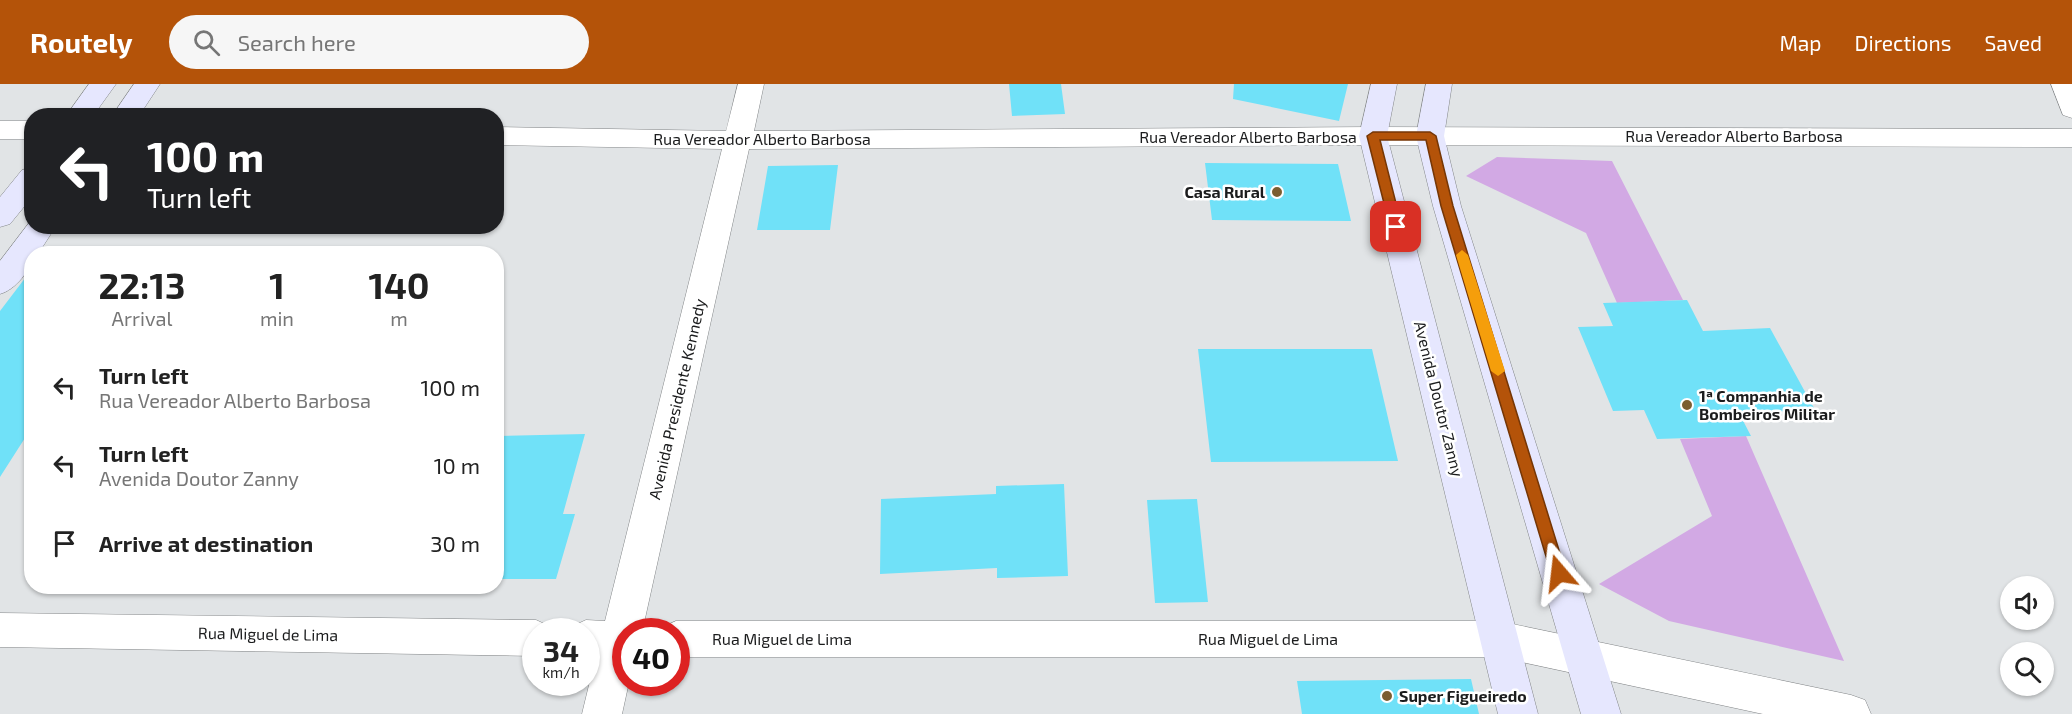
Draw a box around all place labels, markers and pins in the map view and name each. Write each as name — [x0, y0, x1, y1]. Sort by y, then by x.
place label: Casa Rural — [1184, 182, 1266, 201]
marker: Casa Rural — [1270, 185, 1284, 199]
pin — [1370, 201, 1421, 252]
place label: 1ª Companhia de Bombeiros Militar — [1699, 386, 1835, 423]
marker: 1ª Companhia de Bombeiros Militar — [1680, 398, 1694, 412]
place label: Super Figueiredo — [1399, 686, 1527, 705]
marker: Super Figueiredo — [1380, 689, 1394, 703]

